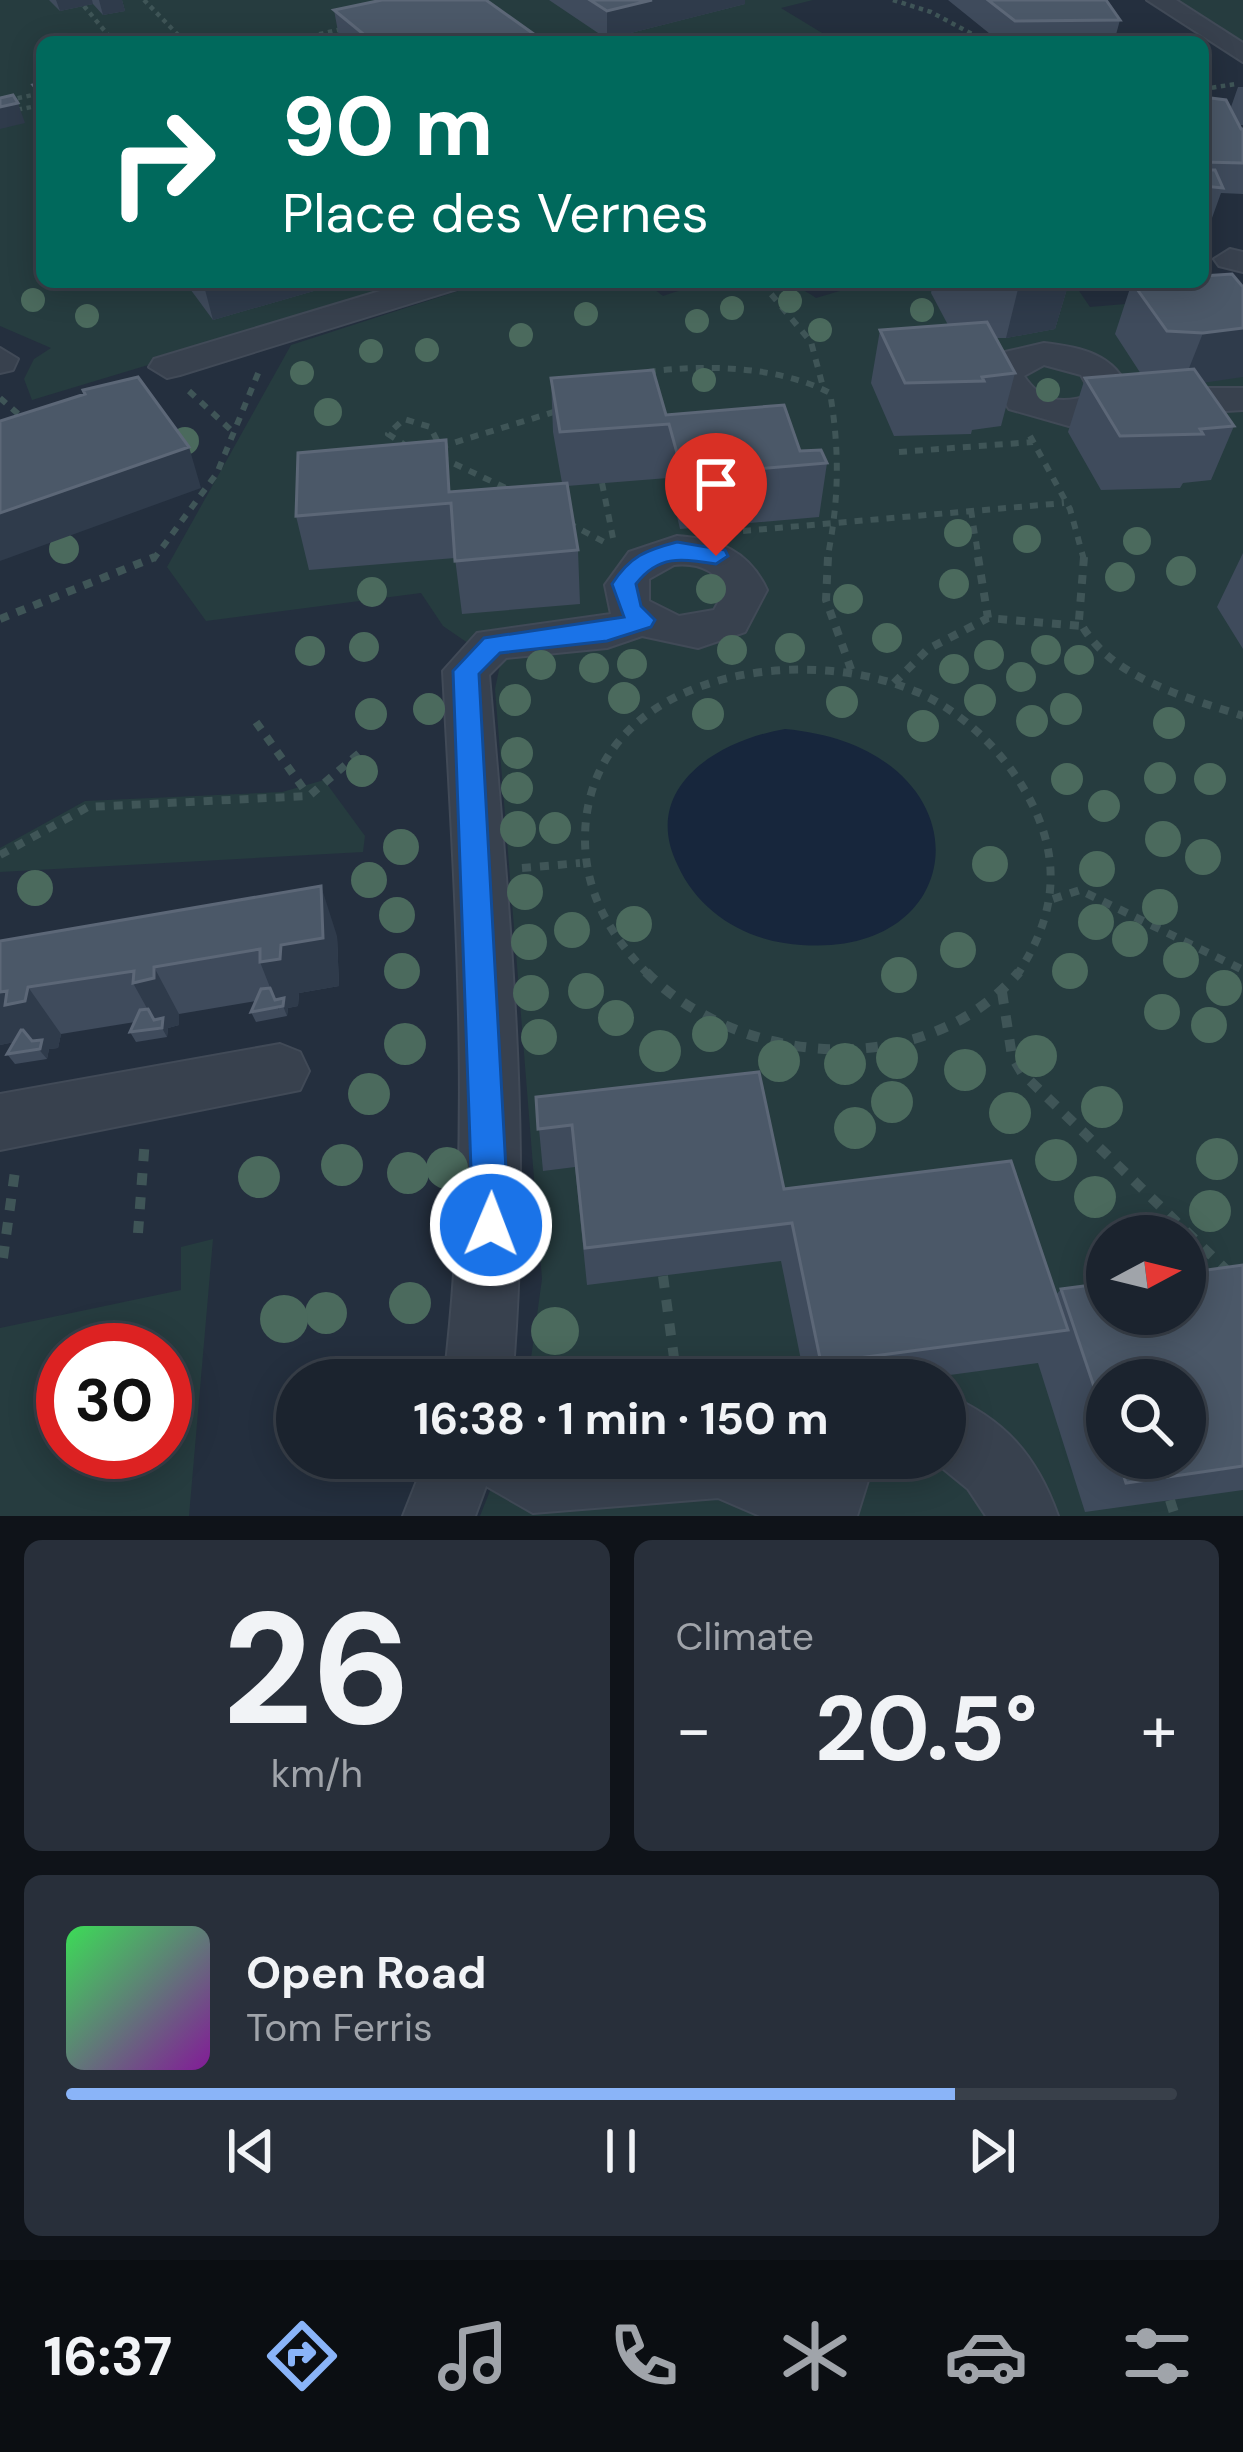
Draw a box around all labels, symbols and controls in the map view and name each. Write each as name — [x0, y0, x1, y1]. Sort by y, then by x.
text: 90 m — [282, 72, 493, 181]
icon: right — [84, 84, 240, 240]
text: Place des Vernes — [282, 178, 709, 249]
pin — [665, 433, 767, 556]
icon: arrive — [683, 451, 749, 517]
position arrow — [428, 1162, 554, 1288]
north arrow — [1086, 1215, 1206, 1335]
map controls — [1086, 1215, 1206, 1479]
speed limit sign: 30 — [36, 1323, 192, 1479]
button: search — [1086, 1359, 1206, 1479]
text: 16:38 · 1 min · 150 m — [413, 1389, 829, 1448]
text: 26 — [222, 1568, 411, 1771]
text: Climate — [676, 1611, 814, 1662]
text: 20.5° — [815, 1671, 1038, 1788]
text: − — [676, 1687, 712, 1772]
text: + — [1141, 1687, 1177, 1772]
text: km/h — [271, 1748, 363, 1799]
text: Open Road — [246, 1943, 487, 2002]
text: Tom Ferris — [246, 2002, 433, 2053]
icon: previous — [218, 2118, 284, 2184]
icon: pause — [588, 2118, 654, 2184]
icon: next — [959, 2118, 1025, 2184]
icon: directions — [260, 2314, 344, 2398]
icon: music — [431, 2314, 515, 2398]
icon: phone — [602, 2314, 686, 2398]
icon: climate — [773, 2314, 857, 2398]
icon: car — [944, 2314, 1028, 2398]
icon: filters — [1115, 2314, 1199, 2398]
text: 16:37 — [44, 2321, 172, 2392]

